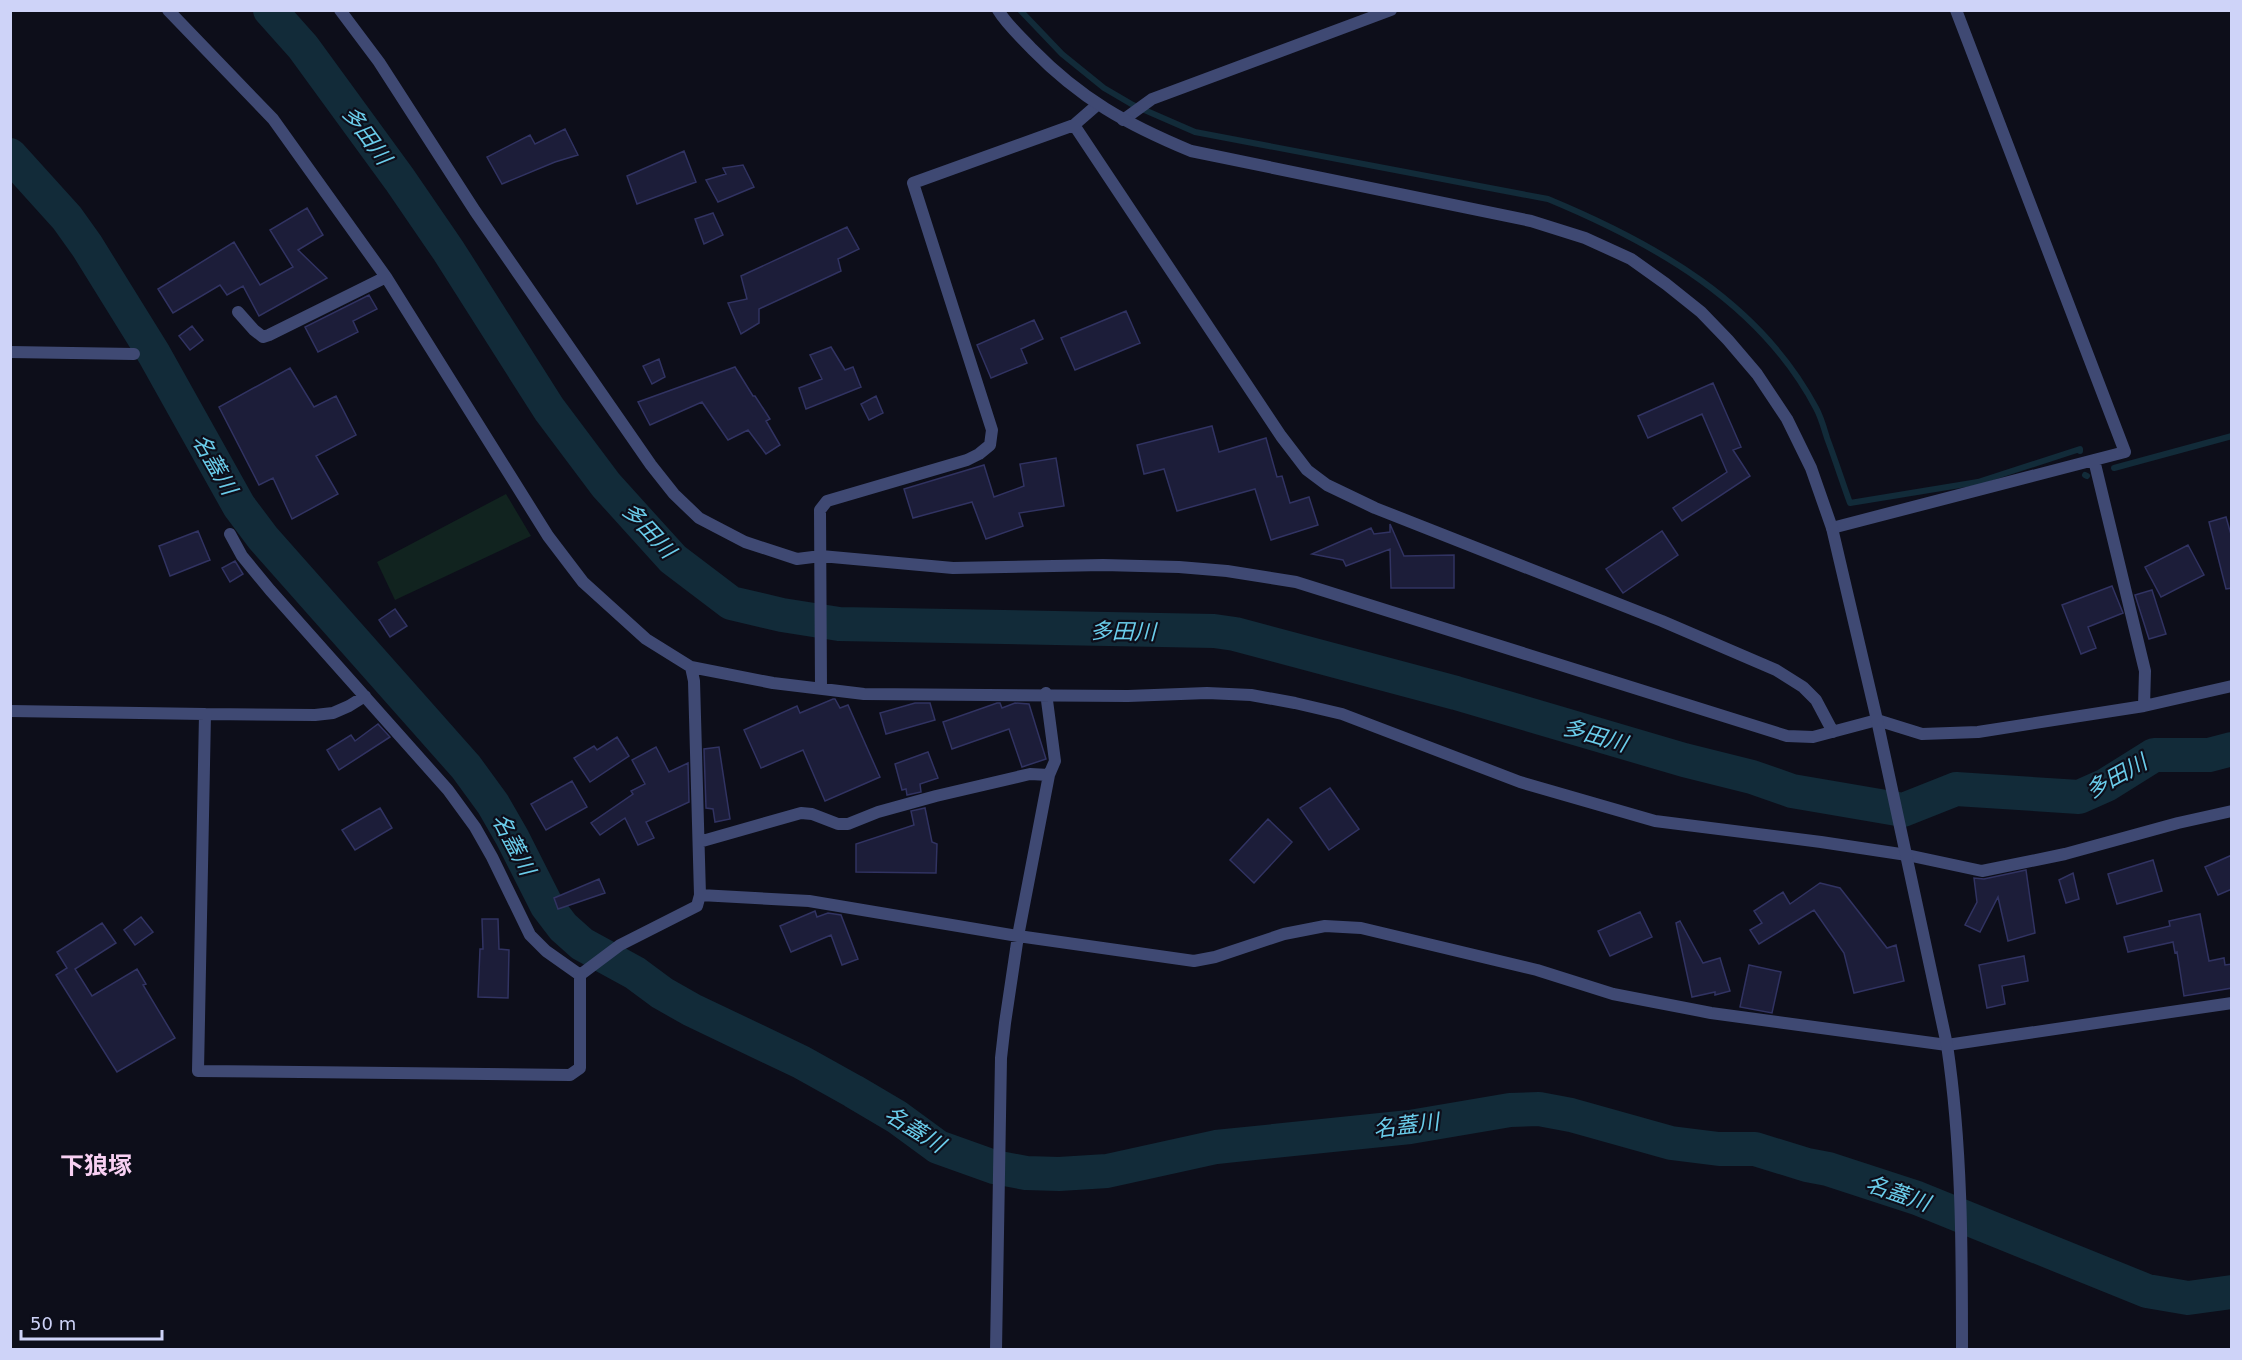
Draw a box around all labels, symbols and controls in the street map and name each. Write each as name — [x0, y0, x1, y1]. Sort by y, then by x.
water label: 多田川 — [337, 101, 397, 171]
water label: 名蓋川 — [187, 429, 243, 501]
water label: 多田川 — [617, 498, 682, 564]
water label: 多田川 — [1090, 618, 1158, 645]
water label: 多田川 — [1560, 714, 1632, 757]
water label: 多田川 — [2081, 749, 2153, 803]
water label: 名蓋川 — [487, 809, 541, 881]
water label: 名蓋川 — [880, 1101, 951, 1159]
water label: 名蓋川 — [1372, 1109, 1442, 1142]
district label: 下狼塚 — [60, 1152, 132, 1180]
water label: 名蓋川 — [1863, 1171, 1935, 1217]
scale bar — [21, 1303, 162, 1341]
text: 50 m — [30, 1313, 76, 1334]

